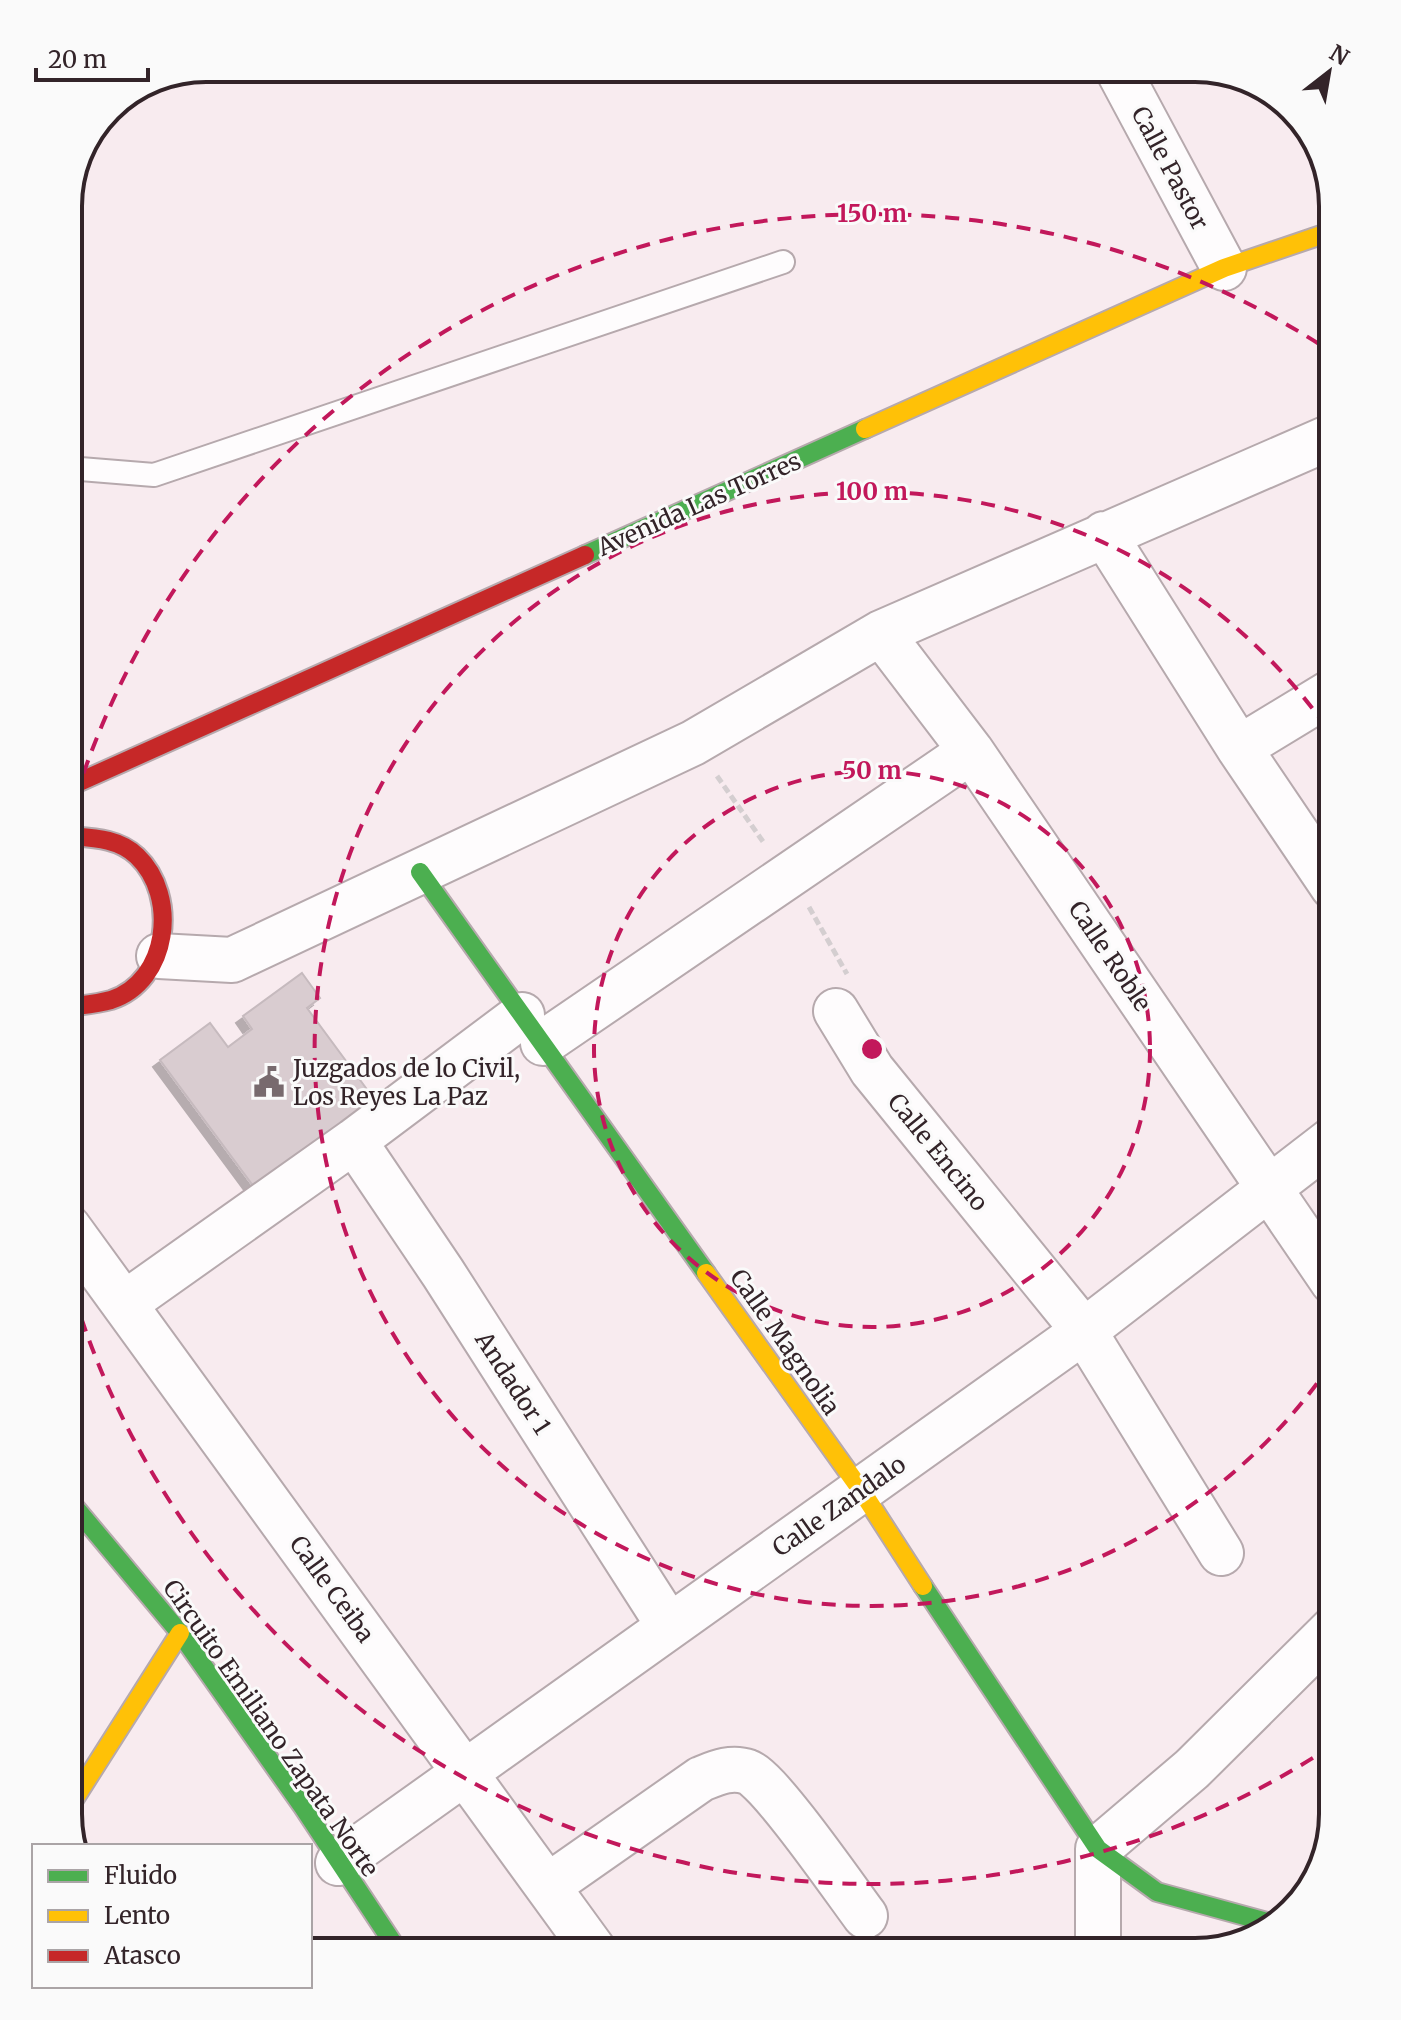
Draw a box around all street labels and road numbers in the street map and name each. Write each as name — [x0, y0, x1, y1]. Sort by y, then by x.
street label: Calle Pastor — [1125, 101, 1216, 235]
street label: Avenida Las Torres — [591, 445, 806, 563]
street label: Calle Roble — [1062, 895, 1158, 1017]
street label: Calle Encino — [881, 1087, 995, 1217]
street label: Calle Magnolia — [723, 1263, 847, 1421]
street label: Andador 1 — [468, 1325, 558, 1440]
street label: Calle Zandalo — [766, 1449, 912, 1563]
street label: Calle Ceiba — [283, 1529, 381, 1649]
street label: Circuito Emiliano Zapata Norte — [156, 1573, 386, 1883]

